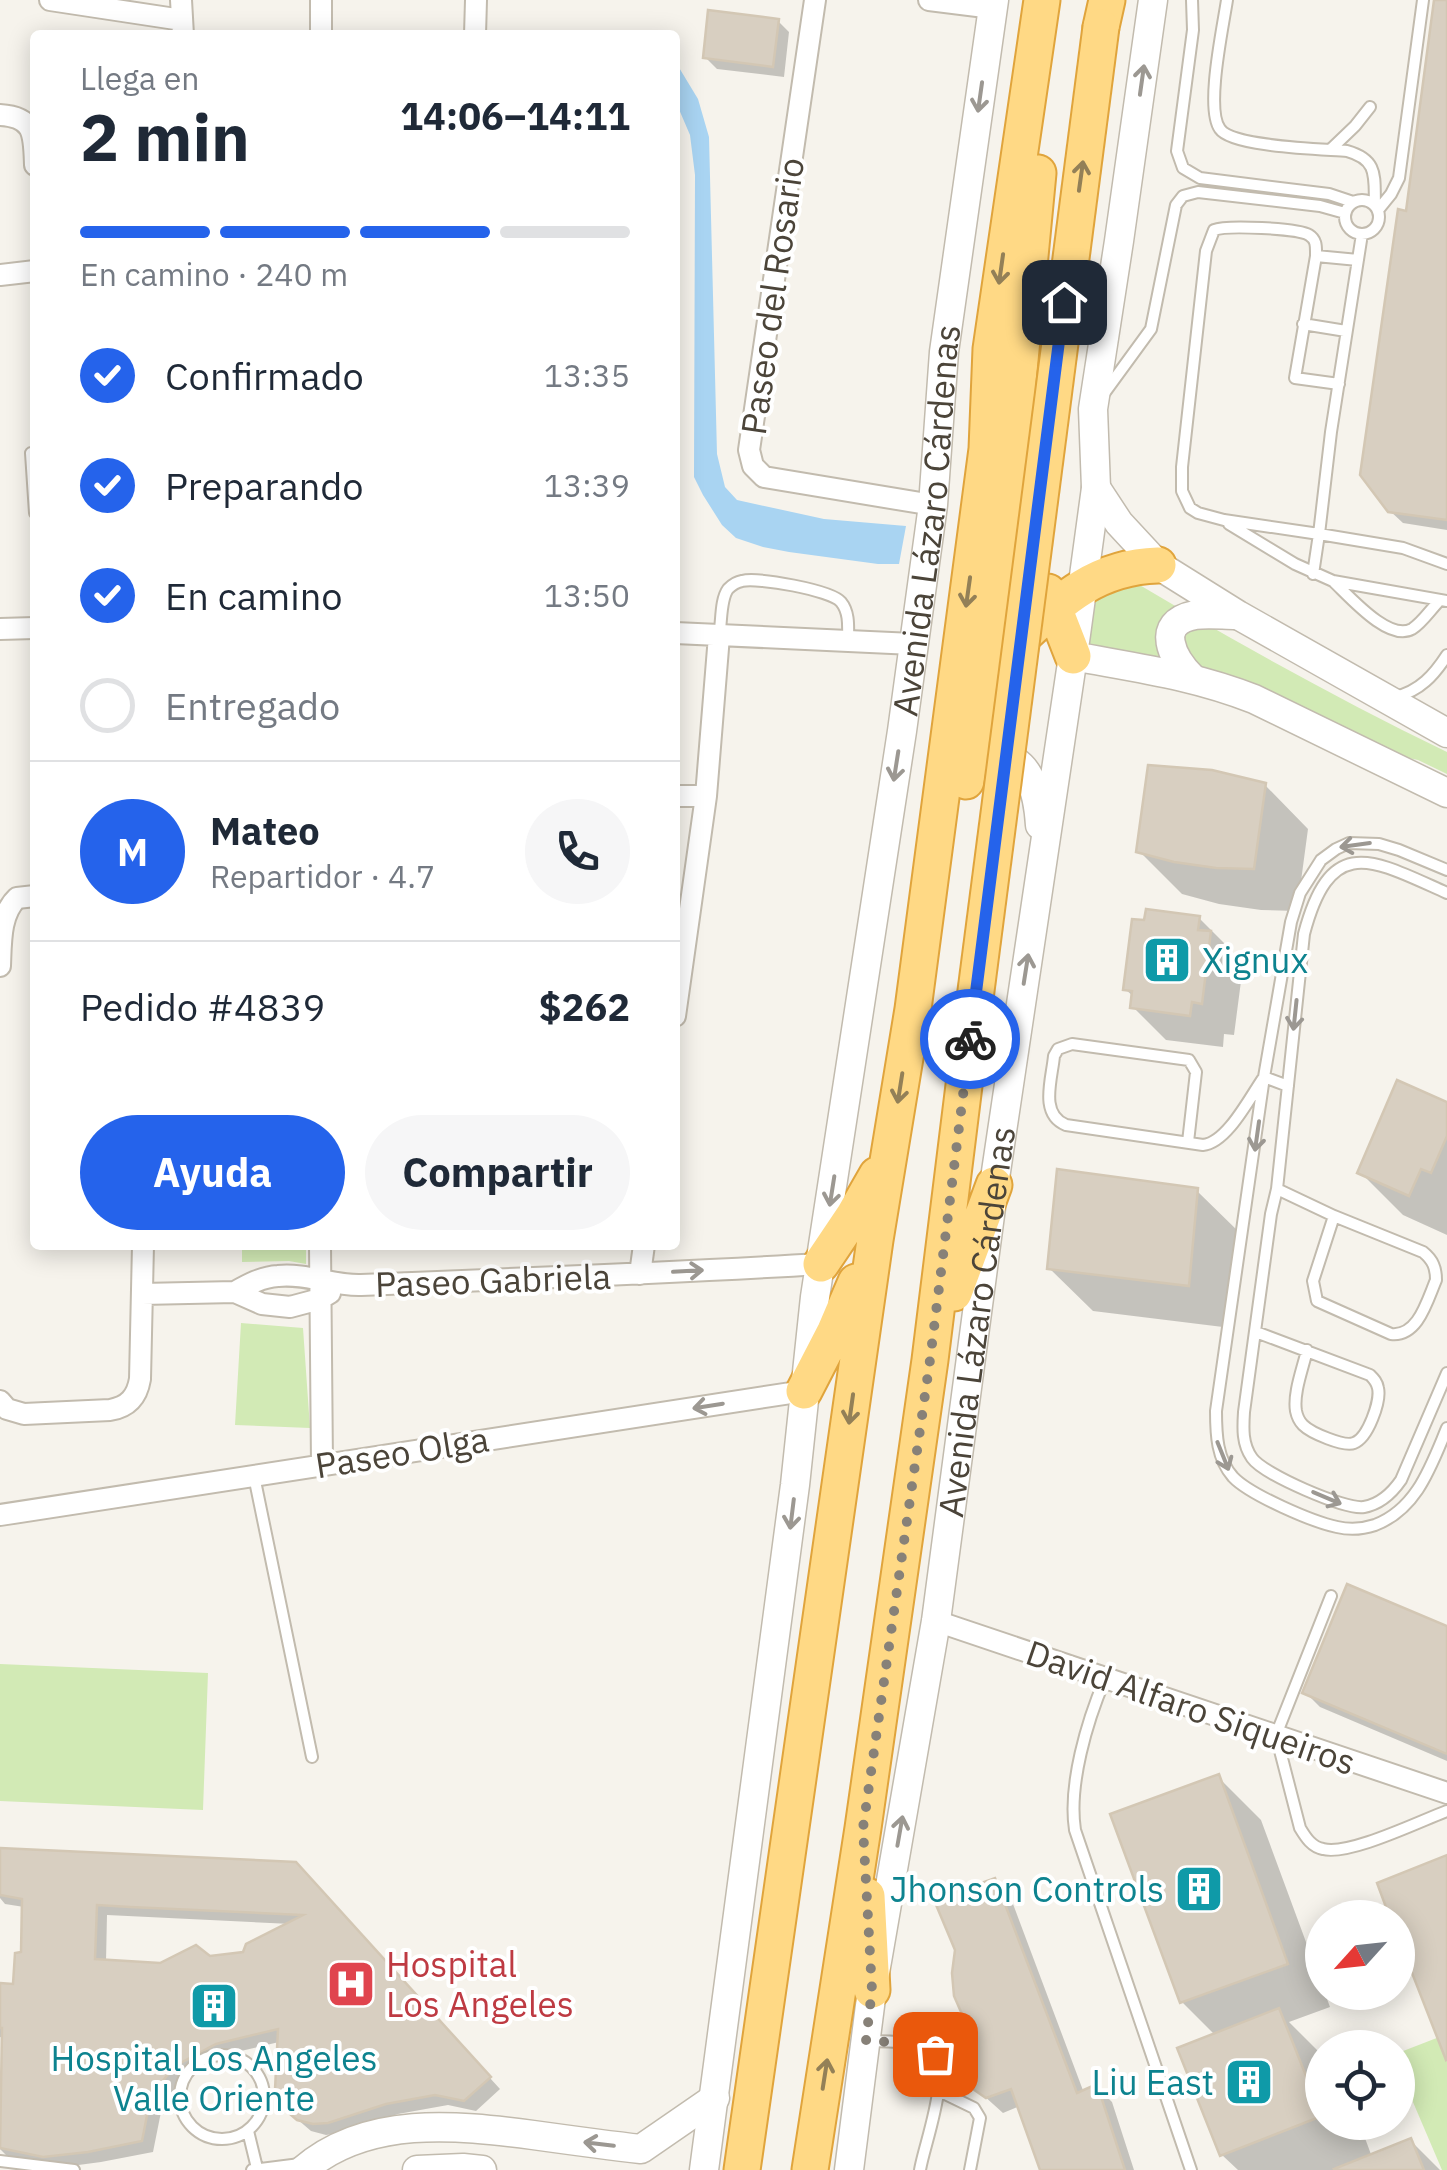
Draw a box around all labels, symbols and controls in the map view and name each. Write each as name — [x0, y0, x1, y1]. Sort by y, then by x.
text: Llega en — [80, 57, 200, 99]
one-way arrow — [1133, 64, 1151, 96]
one-way arrow — [971, 80, 989, 112]
text: 14:06–14:11 — [400, 91, 630, 140]
text: 2 min — [80, 94, 250, 179]
street label: Paseo del Rosario — [730, 154, 814, 438]
one-way arrow — [1072, 161, 1091, 193]
text: En camino · 240 m — [80, 253, 348, 295]
one-way arrow — [992, 253, 1010, 285]
pin — [1022, 260, 1107, 345]
icon: home — [1037, 275, 1092, 330]
street label: Avenida Lázaro Cárdenas — [881, 321, 971, 719]
icon: check — [80, 348, 135, 403]
text: Confirmado — [165, 351, 364, 400]
text: 13:35 — [544, 354, 630, 396]
icon: check — [80, 458, 135, 513]
text: Preparando — [165, 461, 364, 510]
text: 13:39 — [544, 464, 630, 506]
icon: check — [80, 568, 135, 623]
text: En camino — [165, 571, 343, 620]
text: 13:50 — [544, 574, 630, 616]
one-way arrow — [959, 576, 977, 608]
text: Entregado — [165, 681, 340, 730]
one-way arrow — [887, 749, 905, 782]
button: phone — [525, 799, 630, 904]
text: Mateo — [210, 806, 320, 855]
text: M — [117, 827, 148, 876]
one-way arrow — [1339, 837, 1372, 855]
text: Repartidor · 4.7 — [210, 855, 435, 897]
building icon: Xignux — [1141, 934, 1193, 986]
place label: Xignux — [1202, 937, 1308, 983]
one-way arrow — [1018, 954, 1036, 986]
text: Pedido #4839 — [80, 982, 325, 1031]
text: $262 — [539, 982, 630, 1031]
courier — [920, 989, 1020, 1089]
one-way arrow — [1285, 998, 1304, 1030]
icon: bike — [943, 1012, 998, 1067]
one-way arrow — [891, 1071, 909, 1103]
button: Ayuda — [80, 1115, 345, 1230]
button: Compartir — [365, 1115, 630, 1230]
one-way arrow — [1247, 1119, 1265, 1151]
street label: Avenida Lázaro Cárdenas — [927, 1123, 1025, 1520]
one-way arrow — [822, 1174, 840, 1207]
street label: Paseo Gabriela — [374, 1253, 612, 1307]
one-way arrow — [671, 1261, 703, 1280]
one-way arrow — [841, 1392, 859, 1425]
one-way arrow — [692, 1397, 725, 1416]
street label: Paseo Olga — [312, 1416, 492, 1488]
one-way arrow — [1216, 1440, 1234, 1471]
one-way arrow — [1311, 1490, 1342, 1508]
one-way arrow — [782, 1497, 800, 1529]
street label: David Alfaro Siqueiros — [1020, 1629, 1362, 1785]
one-way arrow — [891, 1816, 910, 1848]
building icon: Jhonson Controls — [1173, 1863, 1225, 1915]
place label: Jhonson Controls — [890, 1866, 1164, 1912]
north arrow — [1305, 1900, 1415, 2010]
map controls — [1305, 1900, 1415, 2140]
place label: Hospital Los Angeles — [386, 1941, 574, 2027]
hospital icon: Hospital Los Angeles — [325, 1958, 377, 2010]
building icon: Hospital Los Angeles Valle Oriente — [188, 1980, 240, 2032]
pin — [893, 2012, 978, 2097]
icon: bag — [908, 2027, 963, 2082]
button: locate — [1305, 2030, 1415, 2140]
place label: Hospital Los Angeles Valle Oriente — [51, 2035, 377, 2121]
building icon: Liu East — [1223, 2056, 1275, 2108]
one-way arrow — [816, 2058, 834, 2090]
place label: Liu East — [1091, 2059, 1214, 2105]
one-way arrow — [583, 2134, 616, 2153]

